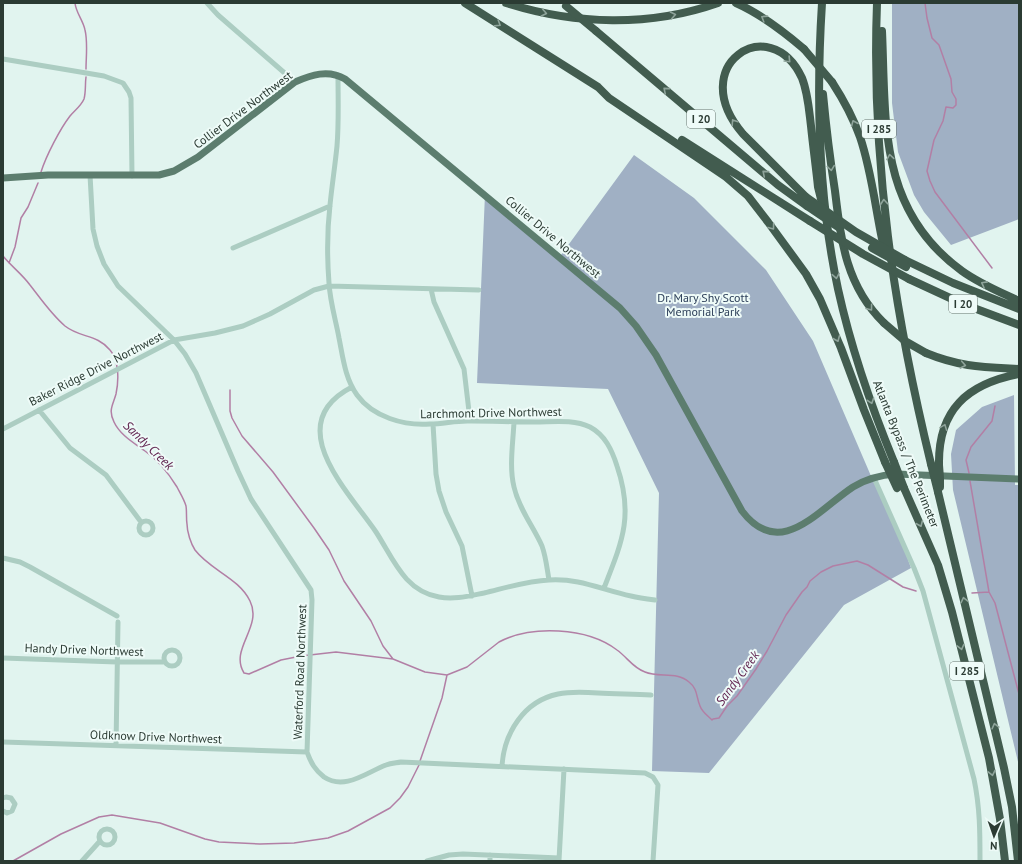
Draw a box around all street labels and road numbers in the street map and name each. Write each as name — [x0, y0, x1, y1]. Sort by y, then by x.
street label: Collier Drive Northwest — [190, 67, 295, 152]
road number: I 20 — [687, 110, 715, 128]
road number: I 285 — [862, 120, 896, 138]
street label: Collier Drive Northwest — [503, 192, 604, 281]
road number: I 20 — [949, 295, 977, 313]
street label: Baker Ridge Drive Northwest — [26, 328, 165, 409]
street label: Atlanta Bypass / The Perimeter — [870, 378, 943, 530]
street label: Larchmont Drive Northwest — [420, 404, 562, 421]
street label: Waterford Road Northwest — [290, 604, 309, 740]
street label: Handy Drive Northwest — [24, 640, 144, 659]
road number: I 285 — [950, 662, 984, 680]
street label: Oldknow Drive Northwest — [90, 727, 222, 746]

